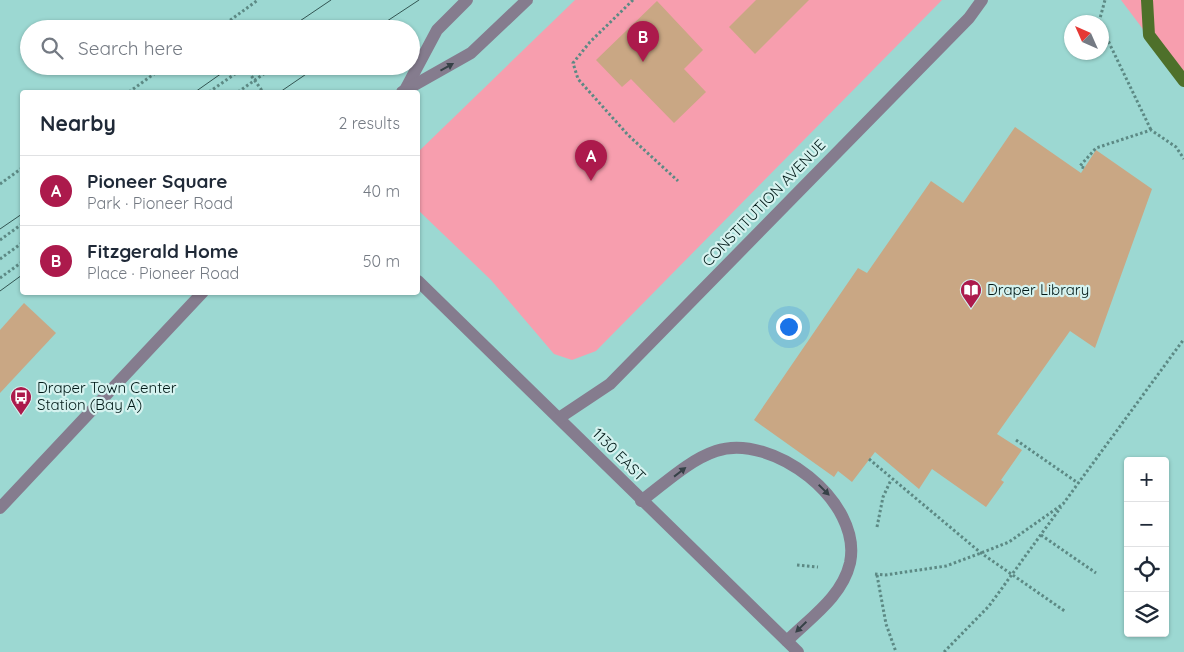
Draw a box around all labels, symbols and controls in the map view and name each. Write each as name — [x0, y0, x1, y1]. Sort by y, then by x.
north arrow — [1064, 15, 1109, 60]
search box — [20, 20, 420, 75]
pin: B — [627, 21, 659, 62]
icon: search — [38, 34, 66, 62]
text: Search here — [78, 36, 183, 60]
one-way arrow — [441, 62, 454, 71]
text: Nearby — [40, 110, 116, 136]
text: 2 results — [338, 113, 400, 133]
street label: CONSTITUTION AVENUE — [698, 135, 829, 270]
pin: A — [575, 140, 607, 181]
text: Pioneer Square — [87, 169, 228, 193]
text: A — [51, 181, 61, 201]
text: 40 m — [363, 181, 400, 201]
text: Park · Pioneer Road — [87, 193, 233, 213]
text: Fitzgerald Home — [87, 239, 238, 263]
text: B — [51, 251, 61, 271]
text: 50 m — [363, 251, 400, 271]
text: Place · Pioneer Road — [87, 263, 239, 283]
library icon: Draper Library — [959, 278, 983, 309]
place label: Draper Library — [987, 280, 1089, 299]
your location — [776, 314, 802, 340]
place label: Draper Town Center Station (Bay A) — [37, 378, 177, 414]
bus stop icon: Draper Town Center Station (Bay A) — [9, 385, 33, 416]
street label: 1130 EAST — [589, 424, 650, 485]
map controls — [1124, 457, 1169, 637]
button: + — [1124, 457, 1169, 502]
one-way arrow — [673, 467, 686, 478]
one-way arrow — [818, 484, 830, 496]
button: − — [1124, 502, 1169, 547]
button: locate — [1124, 547, 1169, 592]
button: layers — [1124, 592, 1169, 637]
one-way arrow — [795, 621, 807, 633]

